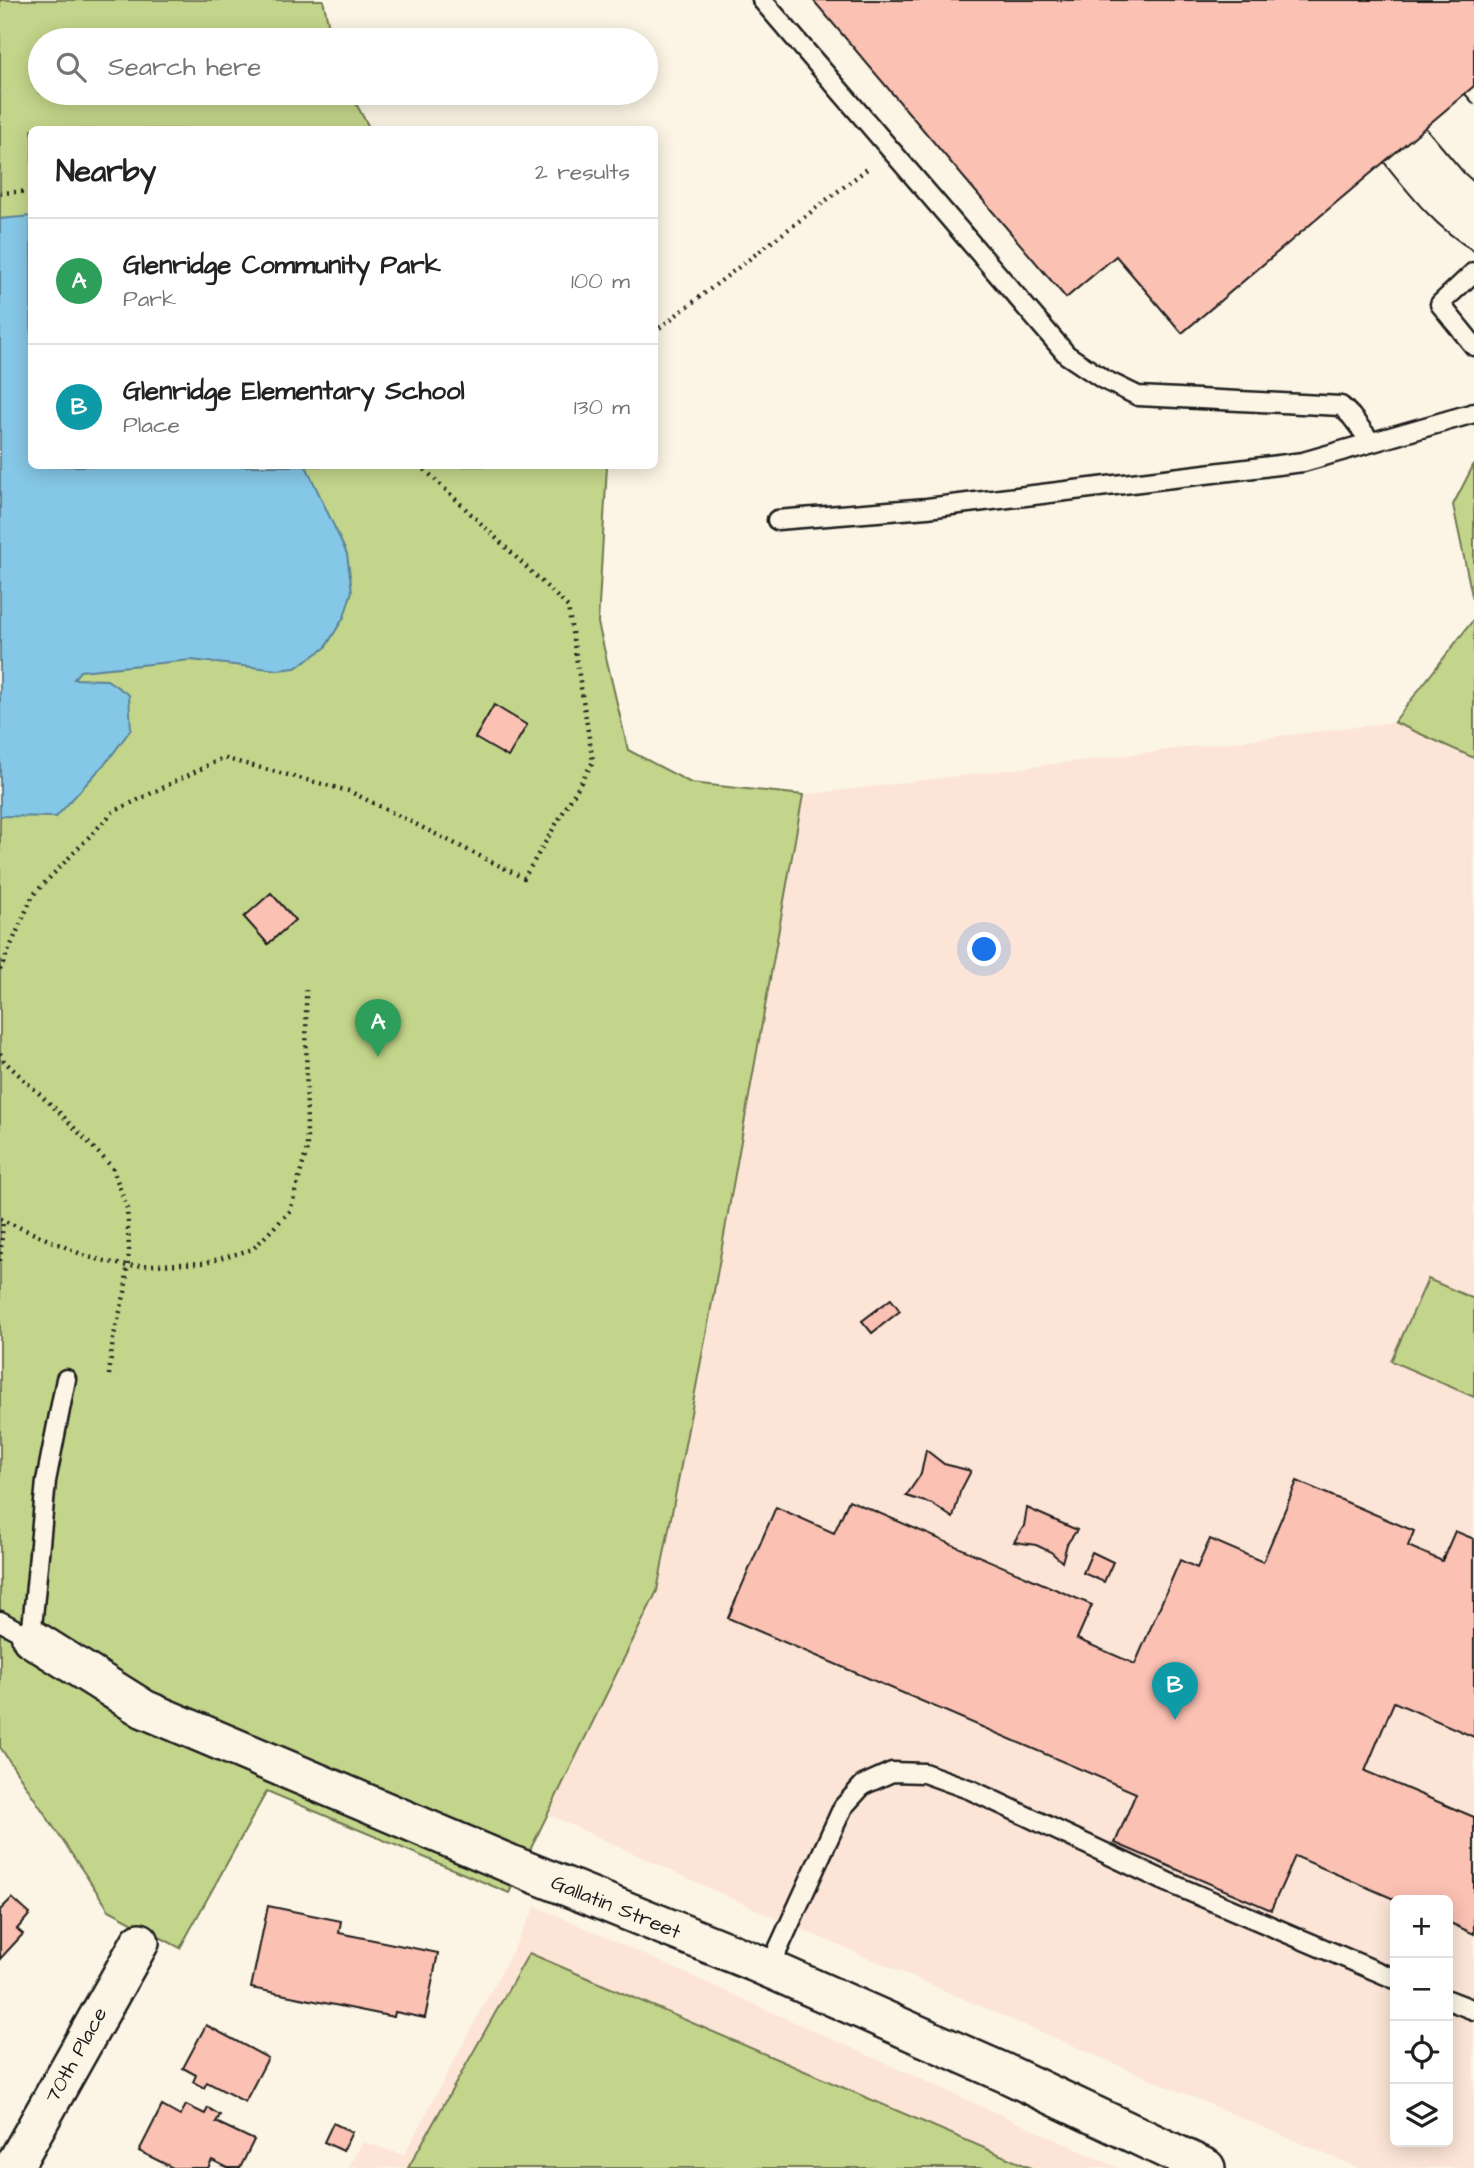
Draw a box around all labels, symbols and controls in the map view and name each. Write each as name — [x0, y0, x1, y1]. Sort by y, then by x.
search box — [28, 28, 658, 105]
icon: search — [52, 48, 90, 86]
text: Search here — [108, 49, 261, 85]
text: Nearby — [56, 151, 156, 193]
text: 2 results — [535, 156, 630, 188]
text: Glenridge Community Park — [123, 247, 441, 283]
text: A — [72, 265, 86, 297]
text: 100 m — [571, 265, 630, 297]
text: Park — [123, 283, 176, 315]
text: Glenridge Elementary School — [123, 373, 465, 409]
text: B — [71, 391, 87, 423]
text: 130 m — [574, 391, 630, 423]
text: Place — [123, 409, 180, 441]
your location — [967, 932, 1001, 966]
pin: A — [355, 999, 401, 1057]
pin: B — [1152, 1662, 1198, 1720]
street label: Gallatin Street — [547, 1868, 686, 1946]
map controls — [1390, 1895, 1453, 2147]
button: + — [1390, 1895, 1453, 1958]
button: − — [1390, 1958, 1453, 2021]
street label: 70th Place — [38, 2002, 114, 2108]
button: locate — [1390, 2021, 1453, 2084]
button: layers — [1390, 2084, 1453, 2147]

